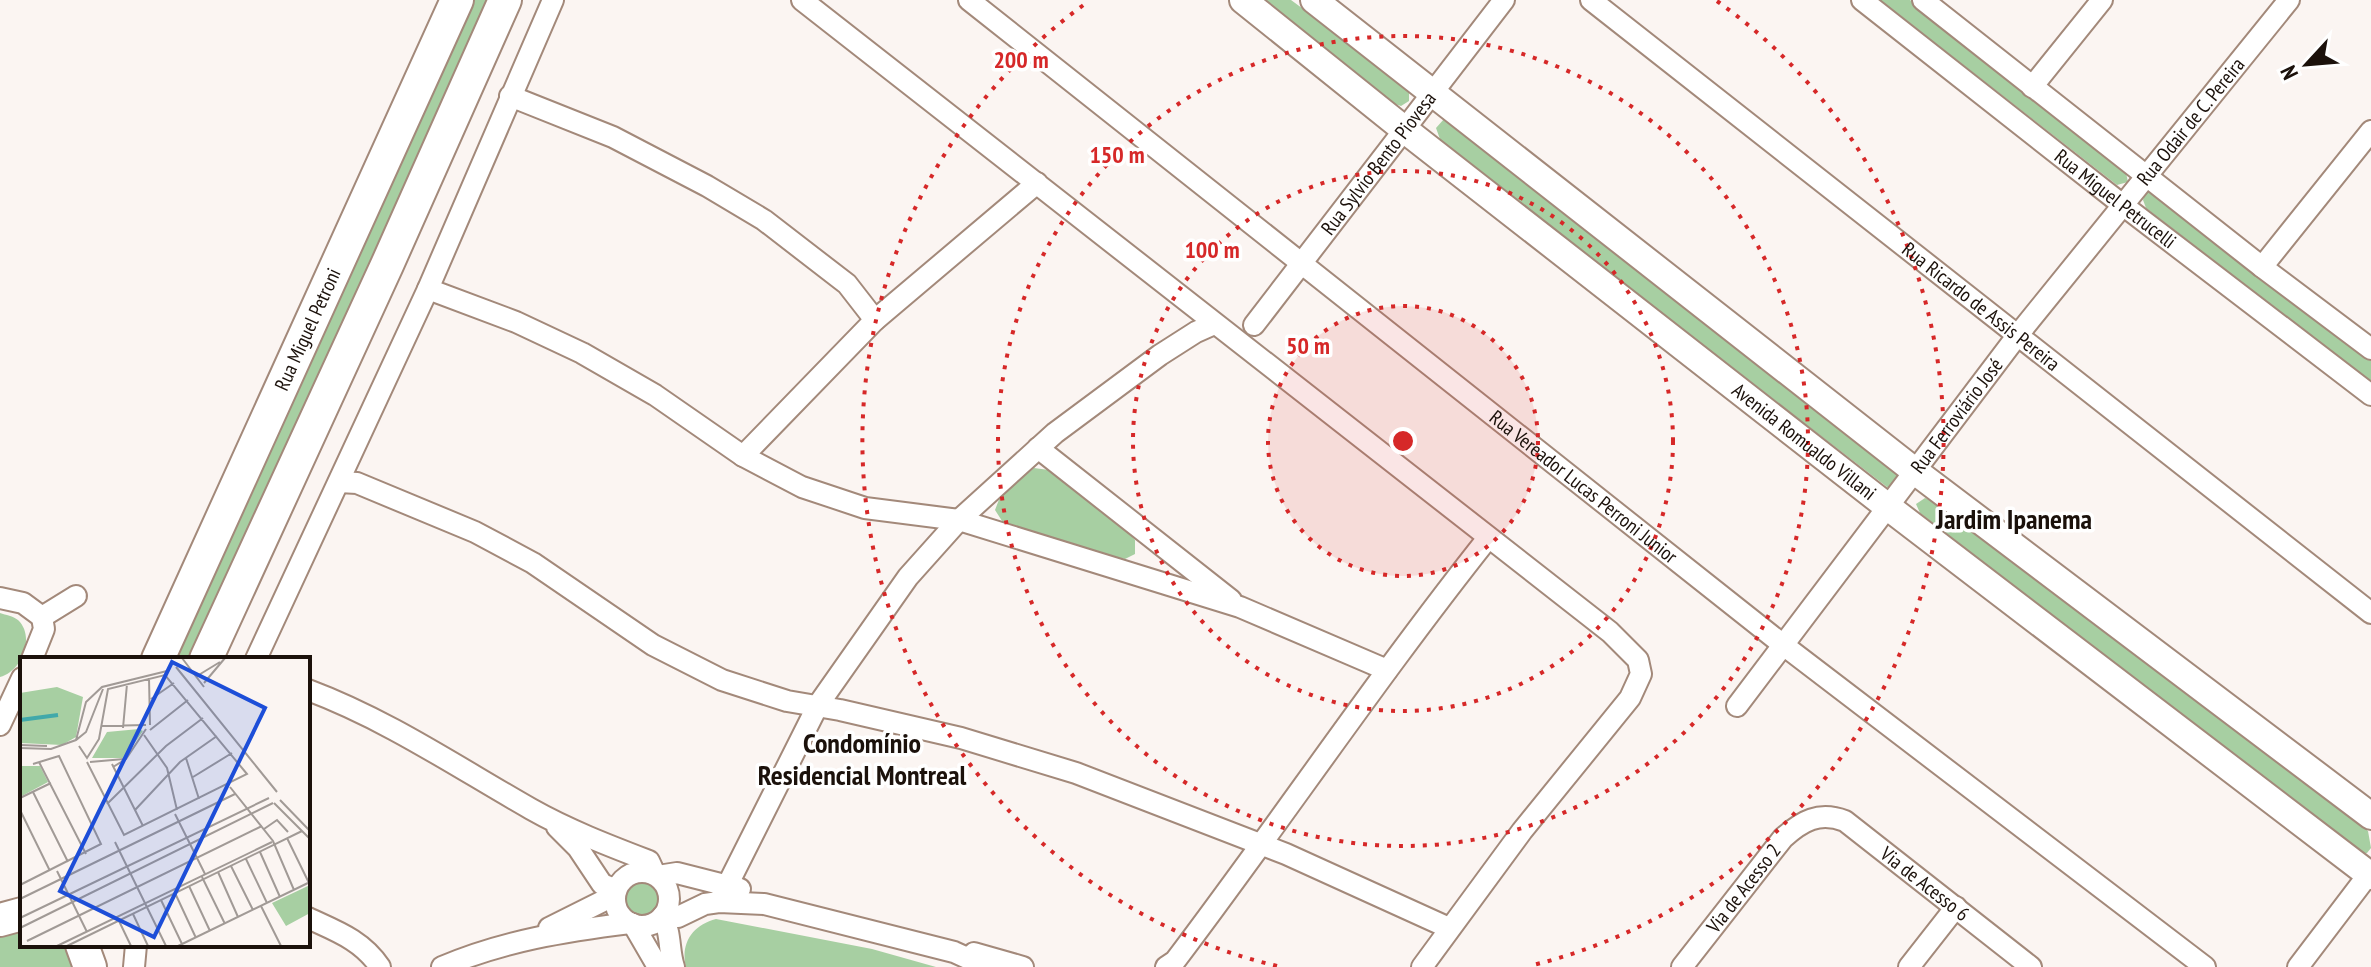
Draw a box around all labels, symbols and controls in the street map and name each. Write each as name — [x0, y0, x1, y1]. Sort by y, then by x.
north arrow — [2267, 24, 2347, 104]
text: 200 m — [993, 44, 1049, 75]
street label: Rua Odair de C. Pereira — [2131, 52, 2250, 191]
text: N — [2274, 61, 2304, 84]
street label: Rua Sylvio Bento Piovesa — [1315, 87, 1442, 240]
text: 150 m — [1089, 139, 1145, 170]
street label: Rua Miguel Petrucelli — [2049, 143, 2181, 254]
text: 100 m — [1184, 234, 1240, 265]
street label: Rua Ricardo de Assis Pereira — [1897, 236, 2065, 377]
street label: Rua Miguel Petroni — [269, 264, 347, 395]
text: 50 m — [1286, 330, 1330, 361]
street label: Rua Ferroviário José — [1905, 353, 2009, 479]
street label: Avenida Romualdo Villani — [1727, 377, 1881, 506]
street label: Rua Vereador Lucas Perroni Junior — [1484, 404, 1683, 570]
centre of rings — [1389, 427, 1417, 455]
district label: Jardim Ipanema — [1935, 500, 2092, 537]
inset map — [20, 657, 310, 947]
district label: Condomínio Residencial Montreal — [758, 724, 966, 793]
street label: Via de Acesso 2 — [1700, 838, 1787, 939]
street label: Via de Acesso 6 — [1874, 840, 1975, 927]

